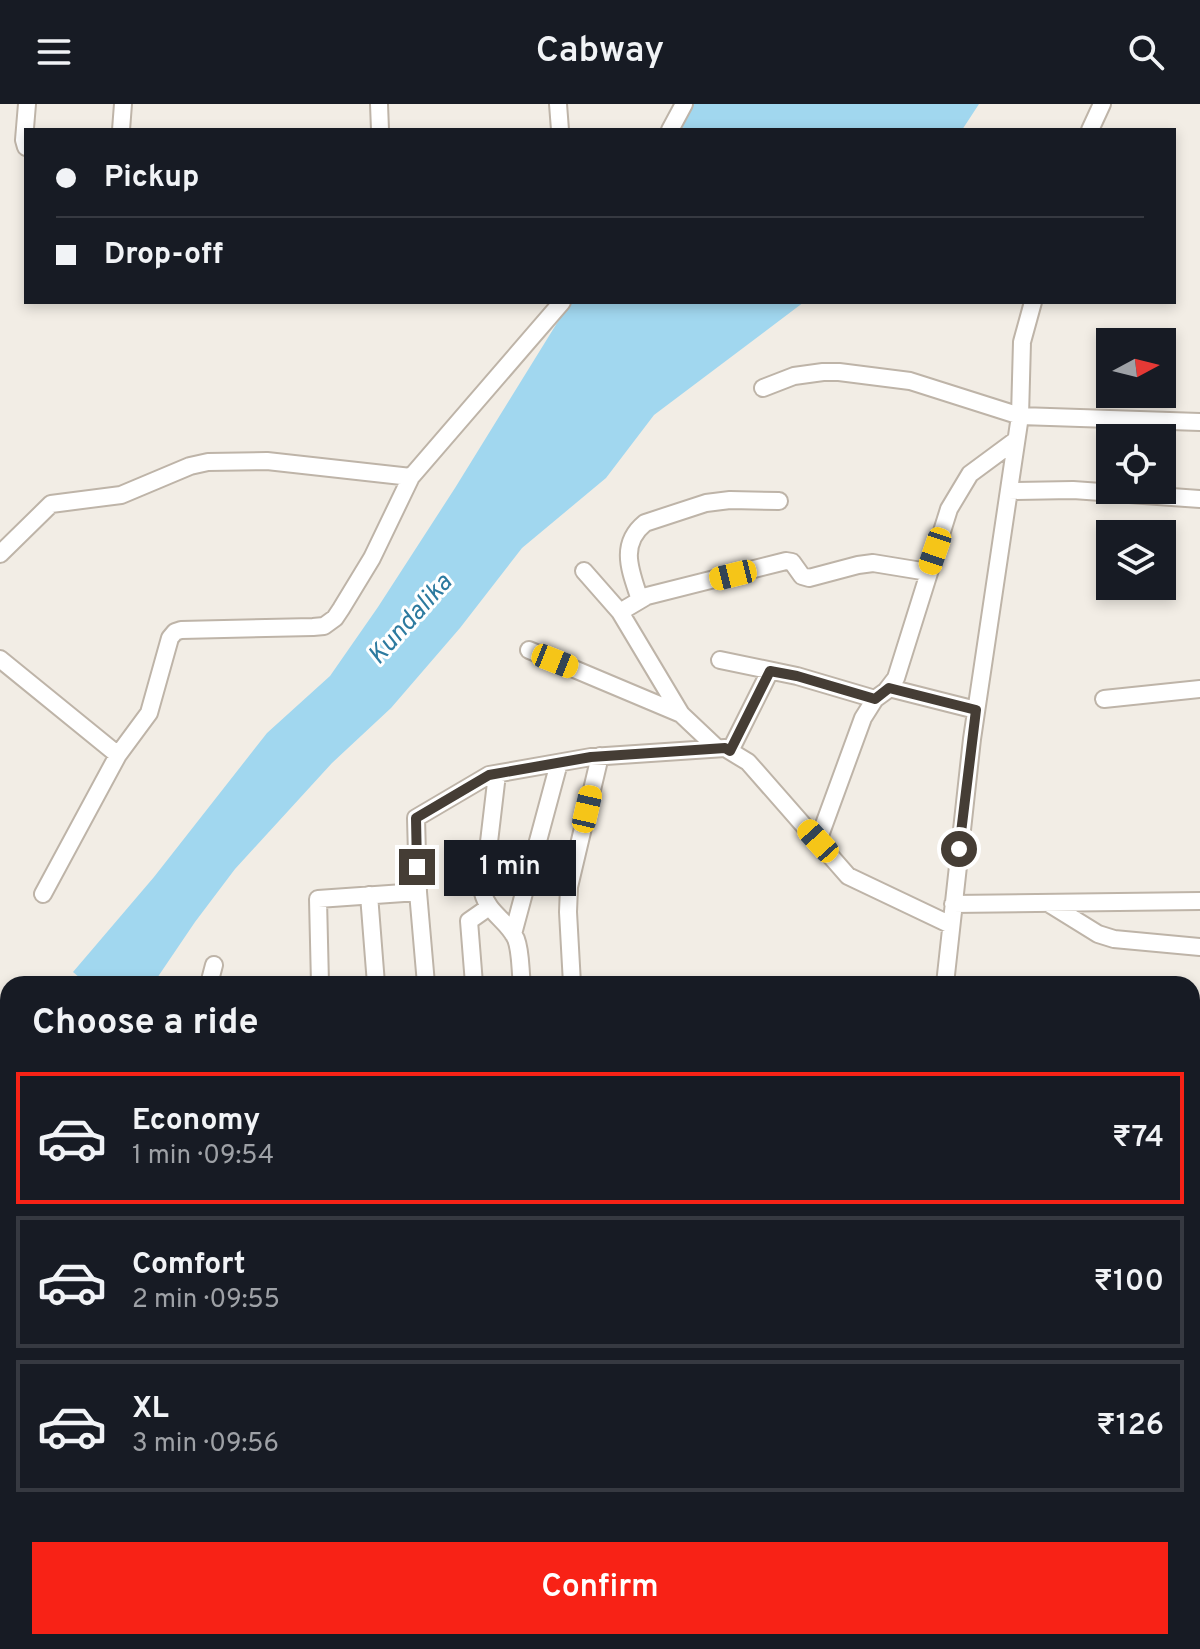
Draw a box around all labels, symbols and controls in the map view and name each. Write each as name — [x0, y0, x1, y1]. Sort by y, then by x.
text: Cabway — [536, 29, 664, 75]
icon: menu — [32, 30, 76, 74]
icon: search — [1124, 30, 1168, 74]
text: Pickup — [104, 160, 199, 197]
text: Drop-off — [104, 237, 223, 274]
north arrow — [1096, 328, 1176, 408]
map controls — [1096, 328, 1176, 600]
button: locate — [1096, 424, 1176, 504]
button: layers — [1096, 520, 1176, 600]
car — [916, 524, 954, 578]
car — [707, 558, 759, 592]
water label: Kundalika — [362, 567, 461, 672]
car — [528, 641, 582, 681]
car — [570, 783, 604, 835]
car — [793, 815, 843, 867]
route start — [941, 831, 977, 867]
callout: 1 min — [445, 839, 577, 895]
route end — [399, 849, 435, 885]
text: 1 min — [479, 851, 541, 884]
text: Choose a ride — [32, 1001, 258, 1047]
icon: car — [36, 1102, 108, 1174]
text: Economy — [132, 1103, 260, 1140]
text: ₹74 — [1112, 1120, 1164, 1157]
text: 1 min · 09:54 — [132, 1140, 274, 1173]
icon: car — [36, 1246, 108, 1318]
text: Comfort — [132, 1247, 245, 1284]
text: ₹100 — [1094, 1264, 1164, 1301]
text: 2 min · 09:55 — [132, 1284, 280, 1317]
icon: car — [36, 1390, 108, 1462]
text: XL — [132, 1391, 169, 1428]
text: ₹126 — [1096, 1408, 1164, 1445]
text: 3 min · 09:56 — [132, 1428, 279, 1461]
button: Confirm — [32, 1542, 1168, 1634]

